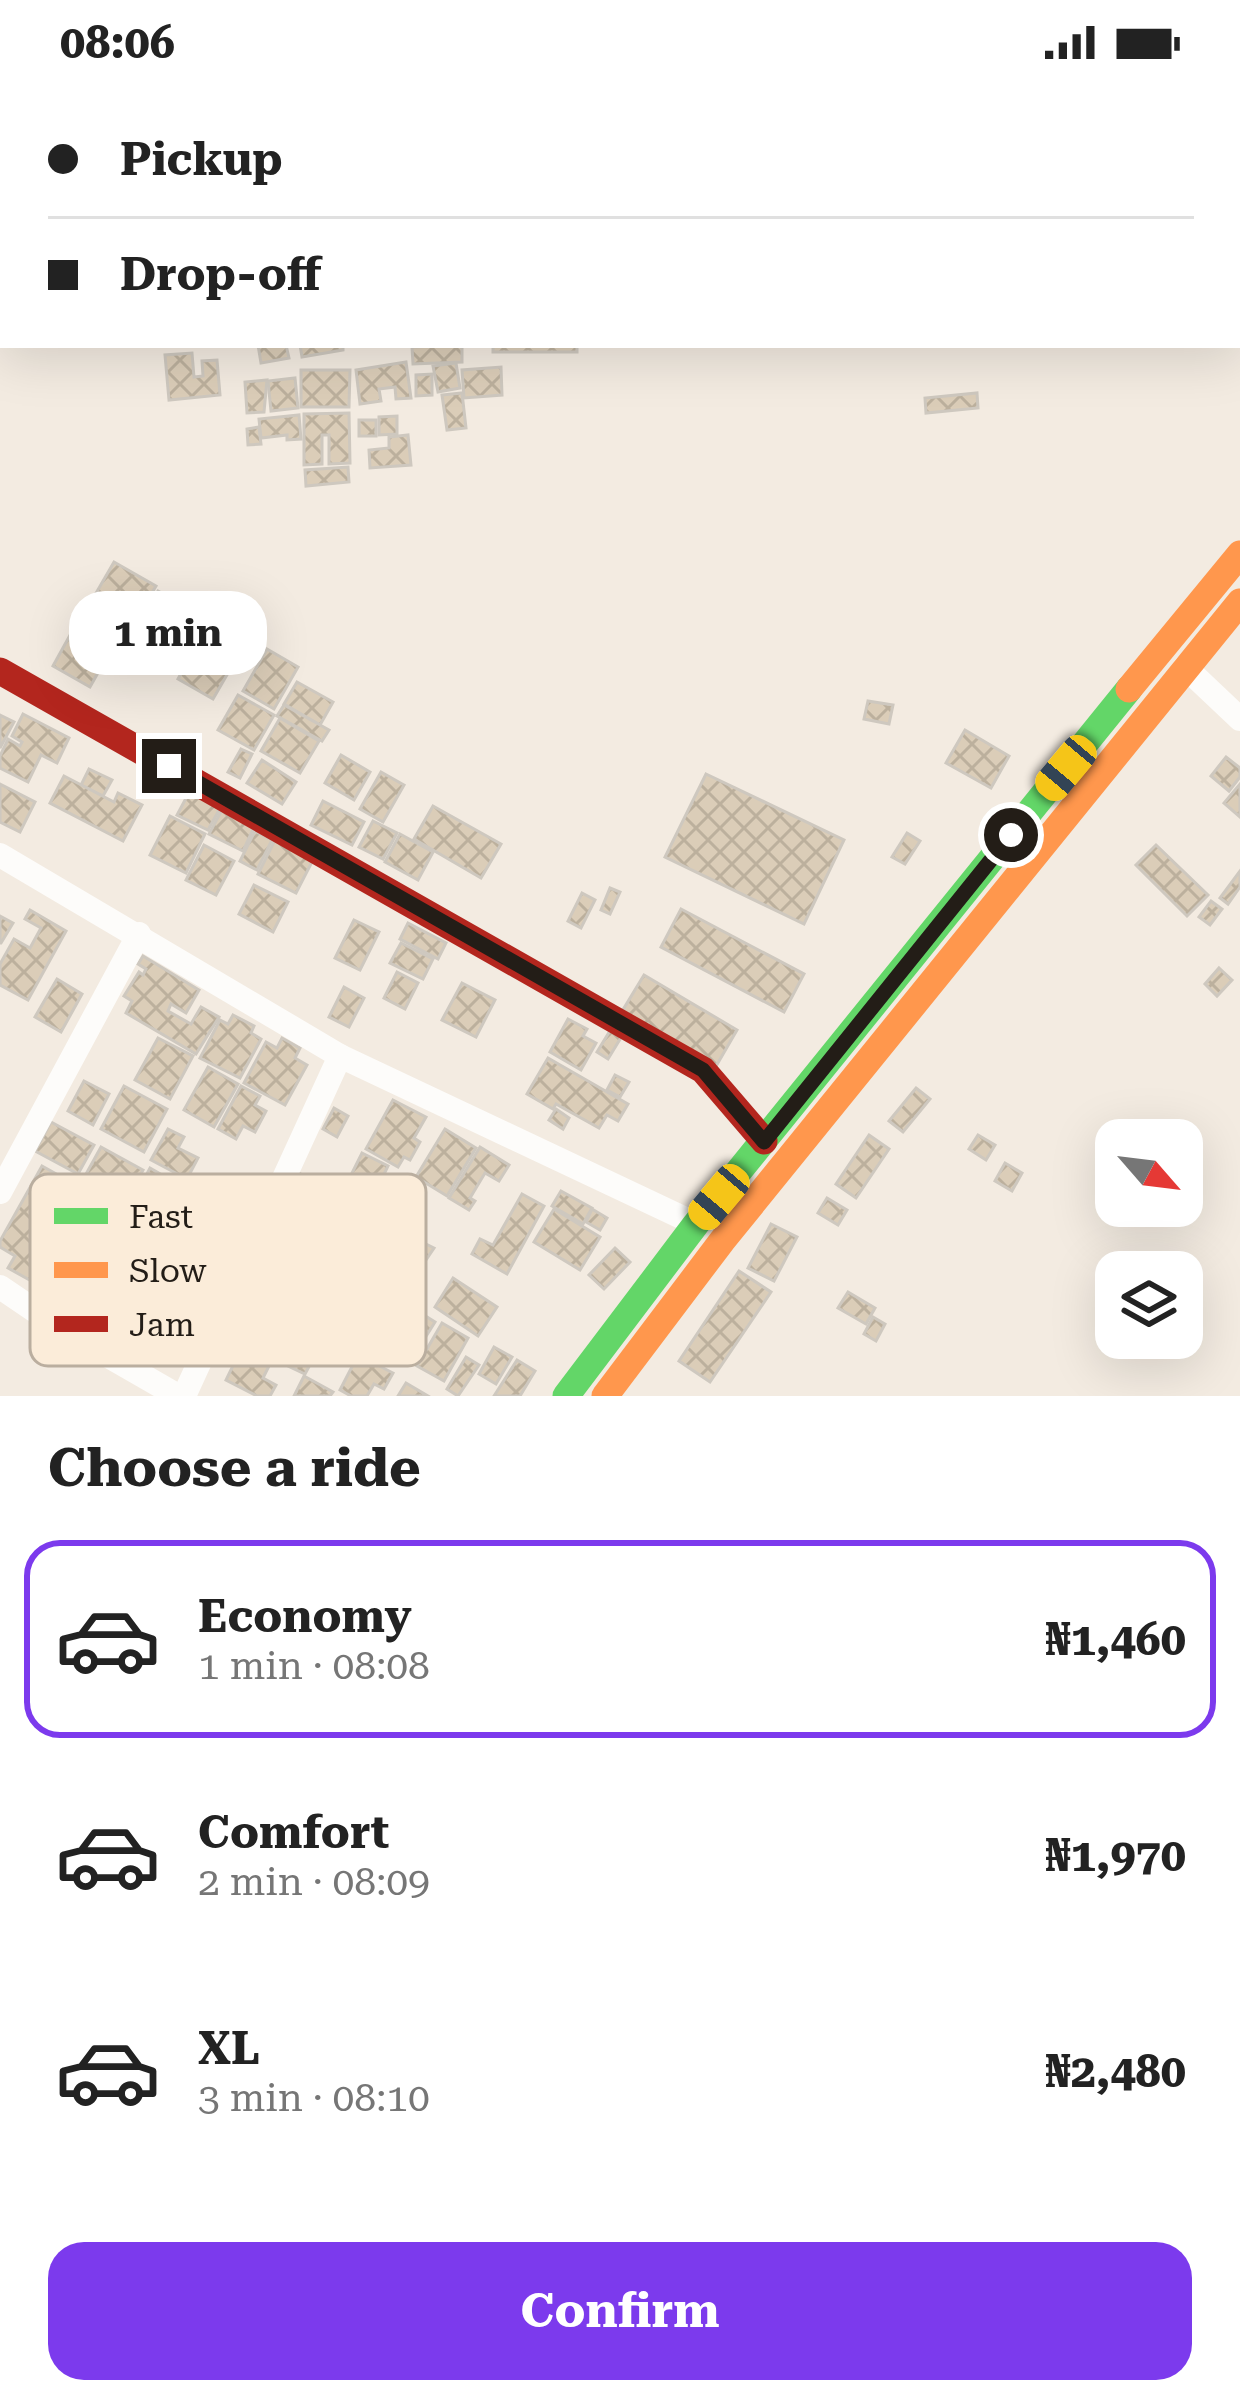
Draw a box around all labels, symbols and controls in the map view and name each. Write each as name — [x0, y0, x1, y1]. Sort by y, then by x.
text: 08:06 — [60, 16, 175, 69]
text: Pickup — [120, 133, 283, 186]
text: Drop-off — [120, 248, 321, 301]
callout: 1 min — [70, 592, 268, 676]
text: 1 min — [114, 610, 222, 656]
car — [1029, 729, 1103, 807]
route end — [142, 739, 196, 793]
route start — [984, 808, 1038, 862]
north arrow — [1095, 1119, 1203, 1227]
map controls — [1095, 1119, 1203, 1359]
car — [682, 1158, 756, 1236]
legend — [30, 1174, 426, 1366]
text: Fast — [129, 1197, 193, 1236]
text: Slow — [129, 1251, 207, 1290]
button: layers — [1095, 1251, 1203, 1359]
text: Jam — [129, 1305, 195, 1344]
text: Choose a ride — [48, 1436, 421, 1499]
icon: car — [54, 1585, 162, 1693]
text: Economy — [198, 1590, 412, 1643]
text: ₦1,460 — [1045, 1613, 1186, 1666]
text: 1 min · 08:08 — [198, 1643, 430, 1689]
icon: car — [54, 1801, 162, 1909]
text: Comfort — [198, 1806, 389, 1859]
text: ₦1,970 — [1045, 1829, 1186, 1882]
text: 2 min · 08:09 — [198, 1859, 430, 1905]
icon: car — [54, 2017, 162, 2125]
text: XL — [198, 2022, 260, 2075]
text: ₦2,480 — [1045, 2045, 1186, 2098]
text: 3 min · 08:10 — [198, 2075, 430, 2121]
button: Confirm — [48, 2242, 1192, 2380]

